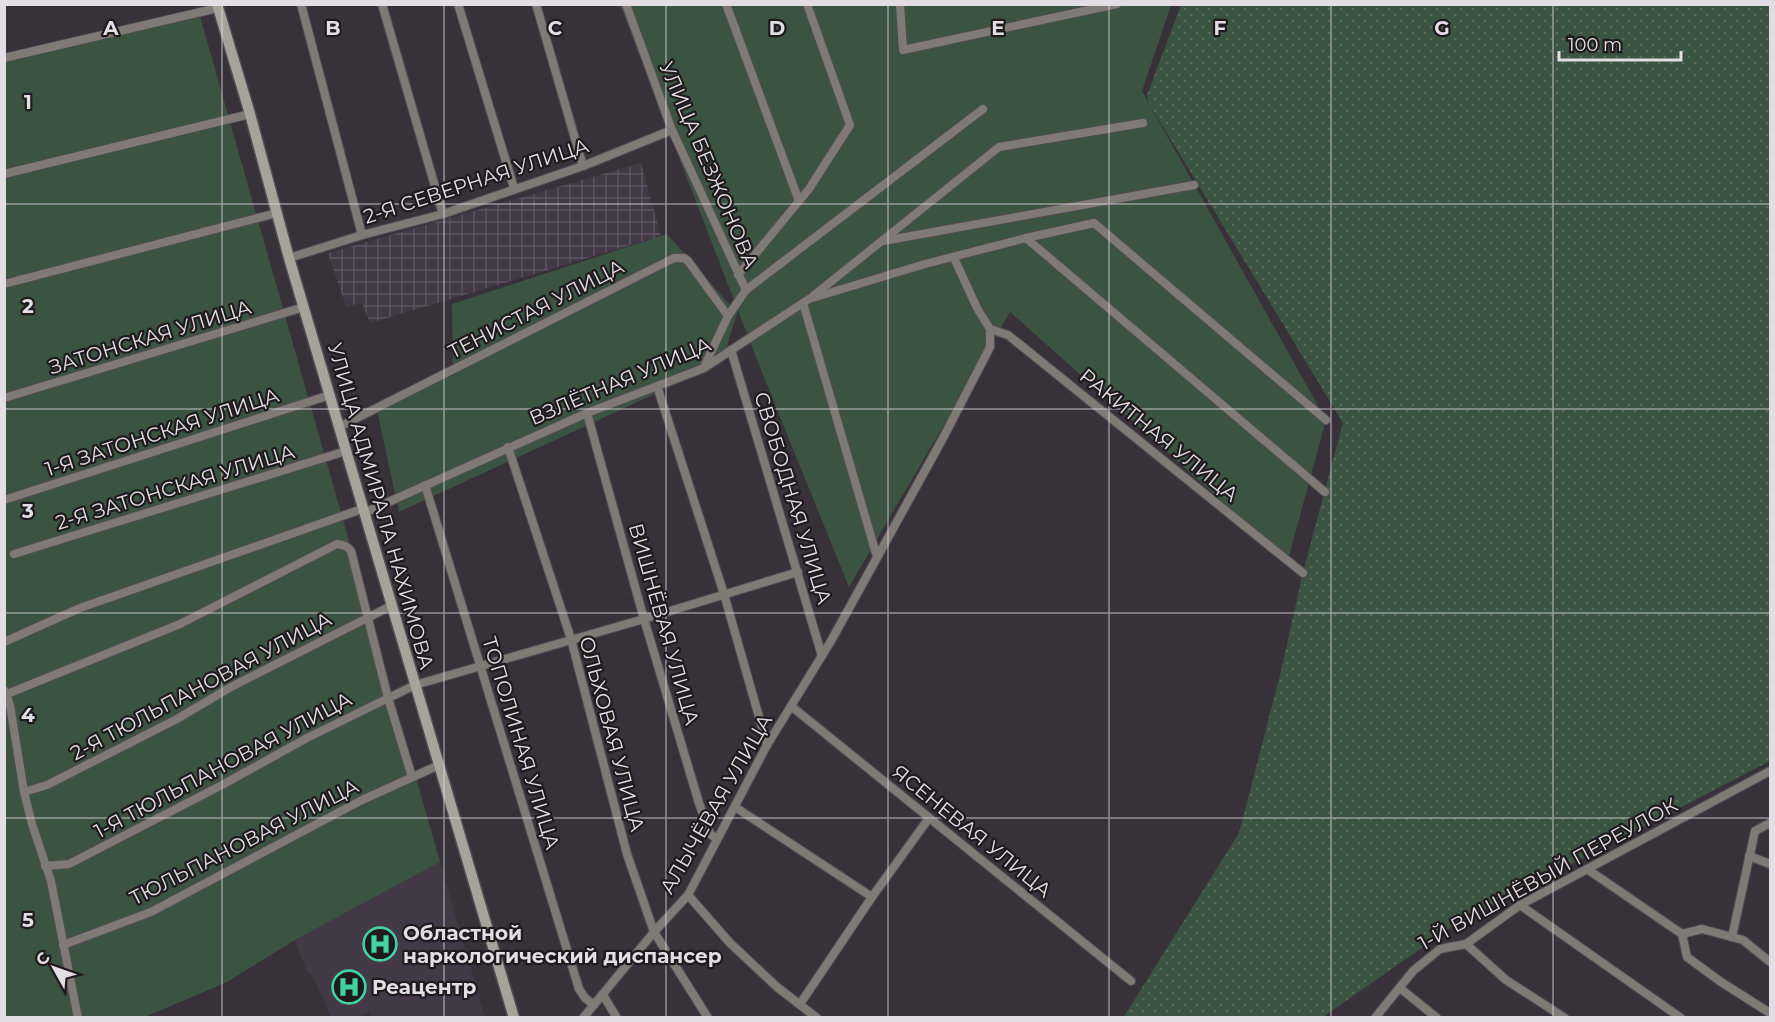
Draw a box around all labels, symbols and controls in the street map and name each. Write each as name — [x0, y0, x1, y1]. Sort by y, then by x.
text: A — [102, 16, 119, 40]
text: B — [325, 16, 341, 40]
text: C — [548, 16, 563, 40]
text: D — [769, 16, 785, 40]
text: E — [991, 16, 1005, 40]
text: F — [1214, 16, 1227, 40]
text: G — [1434, 16, 1450, 40]
scale bar — [1559, 24, 1680, 62]
text: 100 m — [1568, 34, 1622, 56]
street label: УЛИЦА БЕЗЖОНОВА — [655, 58, 764, 272]
text: 1 — [24, 90, 32, 114]
street label: 2-Я СЕВЕРНАЯ УЛИЦА — [360, 133, 592, 229]
street label: ТЕНИСТАЯ УЛИЦА — [444, 254, 628, 364]
text: 2 — [22, 294, 34, 318]
street label: ЗАТОНСКАЯ УЛИЦА — [46, 295, 254, 379]
street label: ВЗЛЁТНАЯ УЛИЦА — [526, 332, 714, 430]
street label: УЛИЦА АДМИРАЛА НАХИМОВА — [323, 340, 439, 672]
street label: РАКИТНАЯ УЛИЦА — [1075, 364, 1243, 506]
street label: 1-Я ЗАТОНСКАЯ УЛИЦА — [42, 383, 282, 481]
street label: СВОБОДНАЯ УЛИЦА — [749, 389, 837, 607]
street label: 2-Я ЗАТОНСКАЯ УЛИЦА — [53, 439, 297, 535]
text: 3 — [21, 499, 34, 523]
street label: ВИШНЁВАЯ УЛИЦА — [624, 520, 704, 728]
street label: 2-Я ТЮЛЬПАНОВАЯ УЛИЦА — [66, 607, 336, 765]
street label: ТОПОЛИНАЯ УЛИЦА — [477, 634, 565, 852]
street label: ОЛЬХОВАЯ УЛИЦА — [574, 634, 650, 834]
street label: 1-Я ТЮЛЬПАНОВАЯ УЛИЦА — [90, 687, 356, 843]
text: 4 — [21, 703, 35, 727]
street label: АЛЫЧЁВАЯ УЛИЦА — [655, 710, 777, 898]
street label: ЯСЕНЕВАЯ УЛИЦА — [888, 760, 1056, 903]
street label: ТЮЛЬПАНОВАЯ УЛИЦА — [126, 774, 362, 910]
street label: 1-Й ВИШНЁВЫЙ ПЕРЕУЛОК — [1414, 793, 1682, 955]
text: 5 — [22, 908, 34, 932]
place label: Областной наркологический диспансер — [403, 921, 722, 968]
hospital icon: Областной наркологический диспансер — [362, 926, 398, 962]
north arrow — [24, 938, 84, 998]
text: С — [32, 948, 54, 969]
hospital icon: Реацентр — [331, 969, 367, 1005]
place label: Реацентр — [372, 975, 476, 999]

